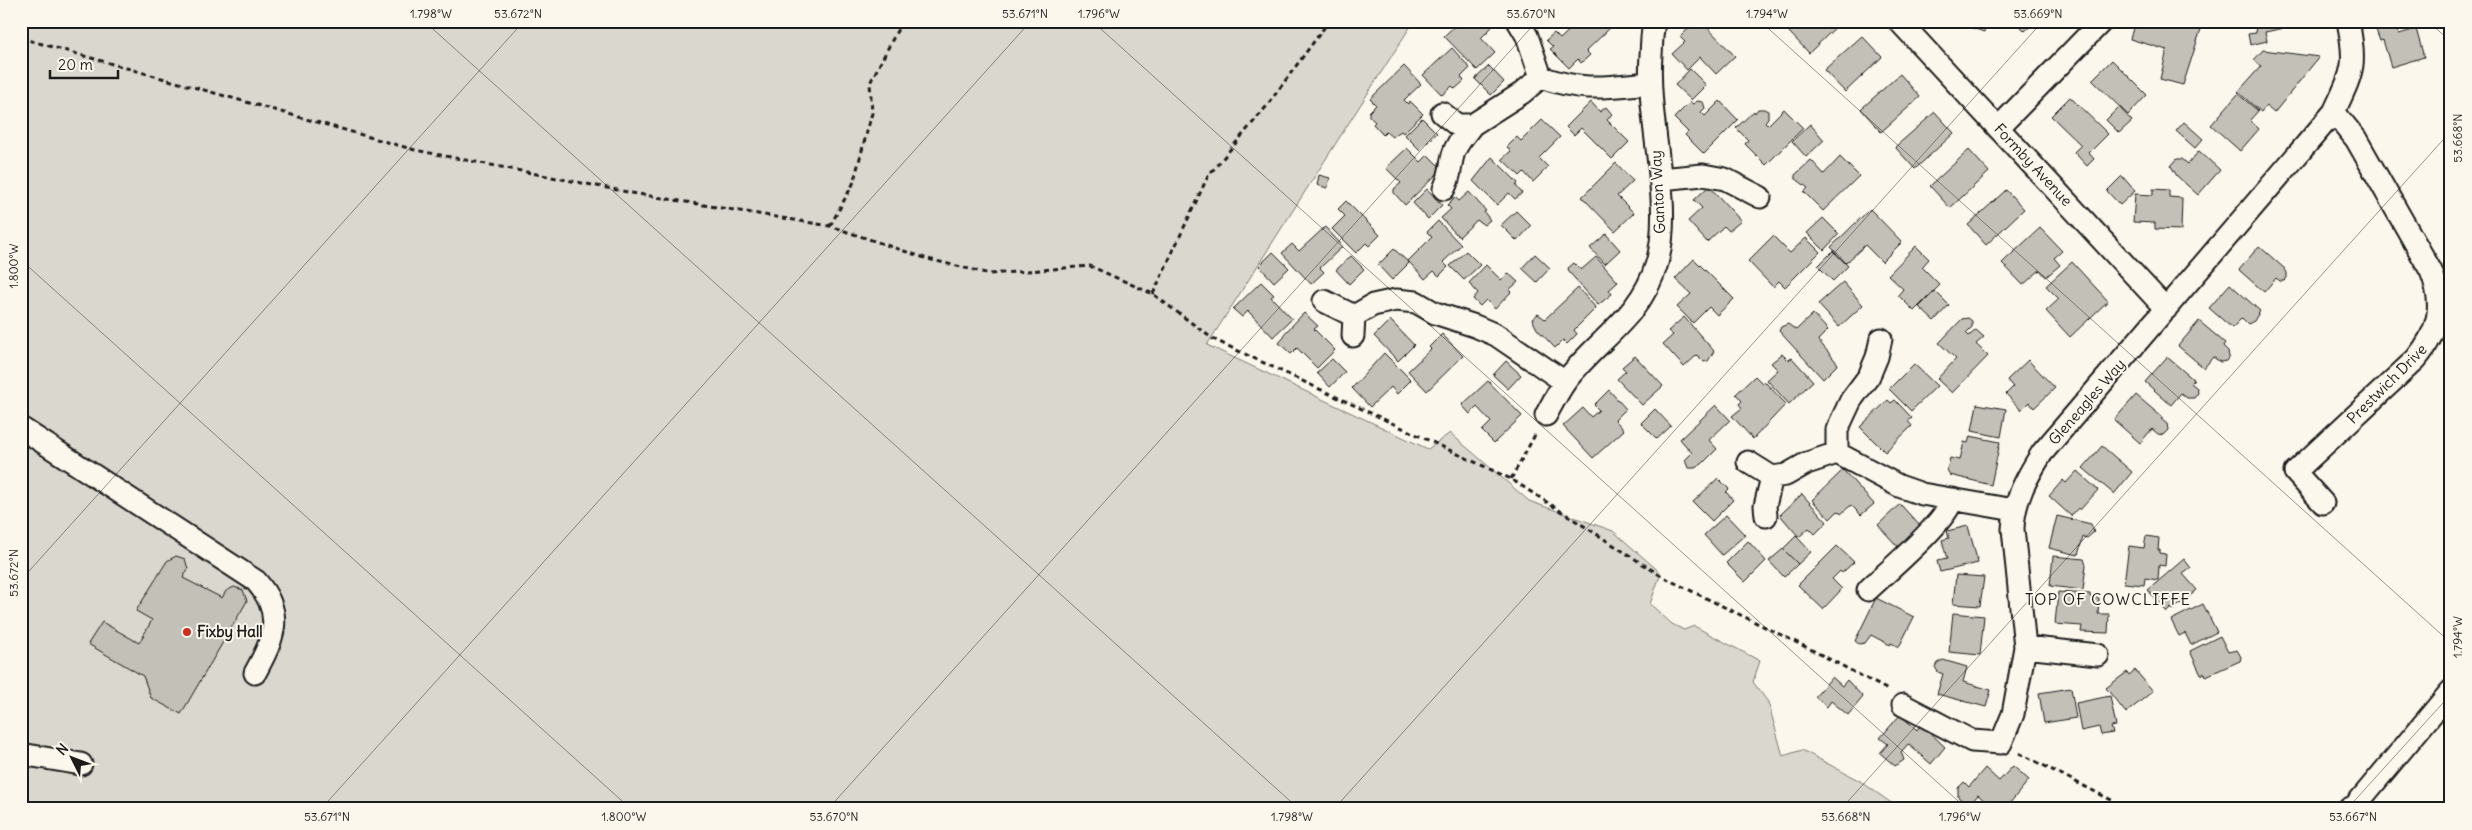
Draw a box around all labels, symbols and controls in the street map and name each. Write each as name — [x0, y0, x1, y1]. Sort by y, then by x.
text: 1.798°W — [410, 6, 452, 21]
text: 53.672°N — [494, 6, 542, 21]
text: 53.671°N — [1002, 6, 1048, 21]
text: 1.796°W — [1078, 6, 1120, 21]
text: 53.670°N — [1506, 6, 1556, 21]
text: 1.794°W — [1746, 6, 1788, 21]
text: 53.669°N — [2013, 6, 2063, 21]
scale bar — [50, 48, 118, 80]
text: 20 m — [58, 55, 93, 74]
text: 53.668°N — [2450, 113, 2465, 163]
street label: Formby Avenue — [1990, 119, 2077, 210]
street label: Ganton Way — [1646, 150, 1669, 234]
text: 1.800°W — [6, 243, 21, 288]
street label: Prestwich Drive — [2343, 340, 2431, 428]
street label: Gleneagles Way — [2044, 355, 2129, 449]
text: 53.672°N — [6, 549, 21, 597]
district label: TOP OF COWCLIFFE — [2025, 589, 2191, 609]
text: 1.794°W — [2450, 616, 2465, 658]
place label: Fixby Hall — [197, 622, 263, 642]
marker: Fixby Hall — [181, 626, 193, 638]
north arrow — [48, 732, 98, 782]
text: N — [52, 740, 72, 759]
text: 53.671°N — [304, 809, 350, 824]
text: 1.800°W — [602, 809, 647, 824]
text: 53.670°N — [809, 809, 859, 824]
text: 1.798°W — [1271, 809, 1313, 824]
text: 53.668°N — [1821, 809, 1871, 824]
text: 1.796°W — [1939, 809, 1981, 824]
text: 53.667°N — [2329, 809, 2377, 824]

